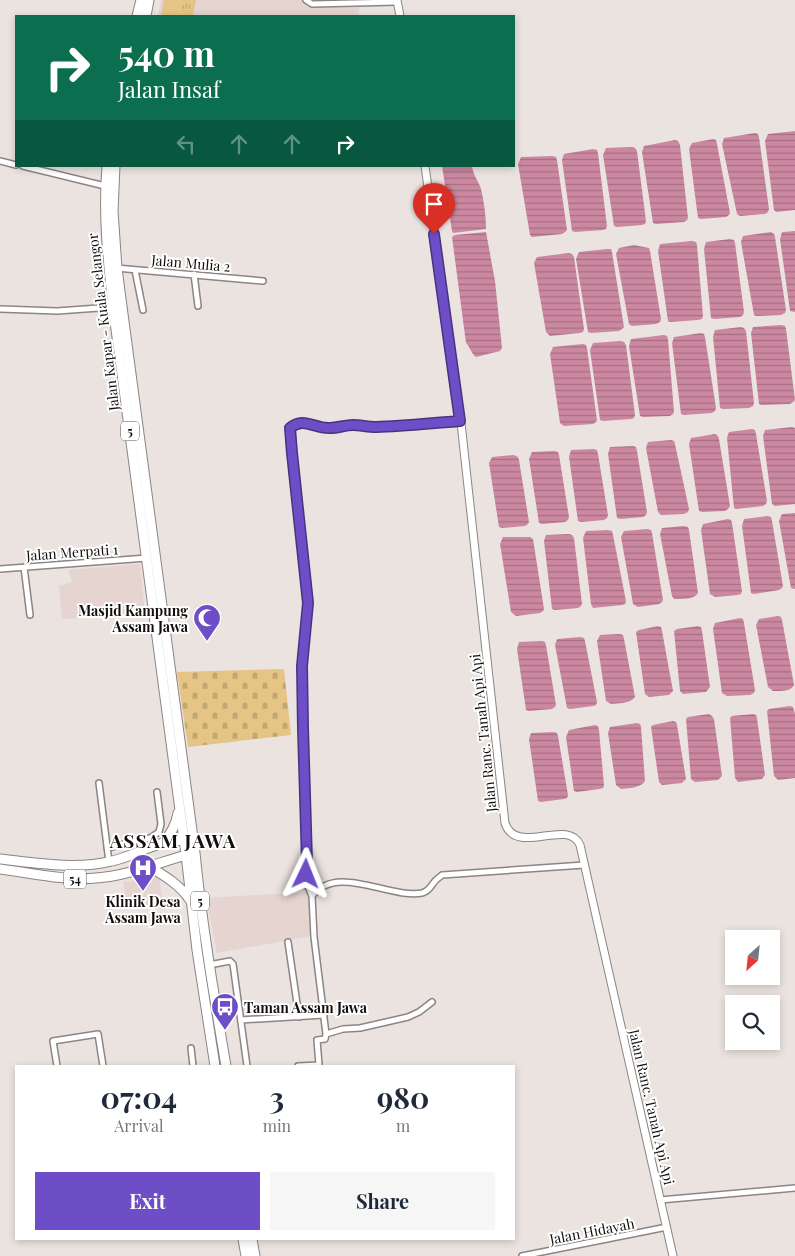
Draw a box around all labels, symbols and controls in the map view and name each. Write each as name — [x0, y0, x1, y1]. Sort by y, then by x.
text: 540 m — [118, 29, 215, 76]
icon: right — [35, 35, 100, 100]
text: Jalan Insaf — [118, 74, 220, 104]
icon: left — [172, 130, 200, 158]
icon: ahead — [225, 130, 253, 158]
icon: ahead — [278, 130, 306, 158]
icon: right — [331, 130, 359, 158]
pin — [413, 183, 455, 234]
icon: arrive — [420, 190, 448, 218]
street label: Jalan Kapar - Kuala Selangor — [83, 231, 123, 413]
street label: Jalan Mulia 2 — [150, 250, 232, 276]
road number: 5 — [121, 422, 139, 441]
street label: Jalan Merpati 1 — [24, 539, 119, 565]
place label: Masjid Kampung Assam Jawa — [78, 601, 189, 636]
mosque icon: Masjid Kampung Assam Jawa — [192, 603, 222, 642]
street label: Jalan Ranc. Tanah Api Api — [465, 653, 501, 814]
district label: ASSAM JAWA — [109, 827, 236, 853]
position arrow — [279, 847, 331, 899]
hospital icon: Klinik Desa Assam Jawa — [128, 853, 158, 892]
road number: 54 — [64, 870, 86, 889]
road number: 5 — [191, 891, 209, 910]
place label: Klinik Desa Assam Jawa — [104, 892, 181, 927]
north arrow — [725, 930, 780, 985]
map controls — [725, 930, 780, 1050]
bus stop icon: Taman Assam Jawa — [210, 992, 240, 1031]
button: search — [725, 995, 780, 1050]
place label: Taman Assam Jawa — [244, 998, 368, 1017]
street label: Jalan Ranc. Tanah Api Api — [625, 1026, 679, 1187]
text: 07:04 — [101, 1077, 177, 1117]
text: 3 — [270, 1077, 284, 1117]
text: 980 — [377, 1077, 429, 1117]
text: Arrival — [114, 1115, 163, 1136]
text: min — [263, 1115, 291, 1136]
text: m — [396, 1115, 410, 1136]
button: Exit — [35, 1172, 260, 1230]
button: Share — [270, 1172, 495, 1230]
street label: Jalan Hidayah — [547, 1213, 637, 1249]

